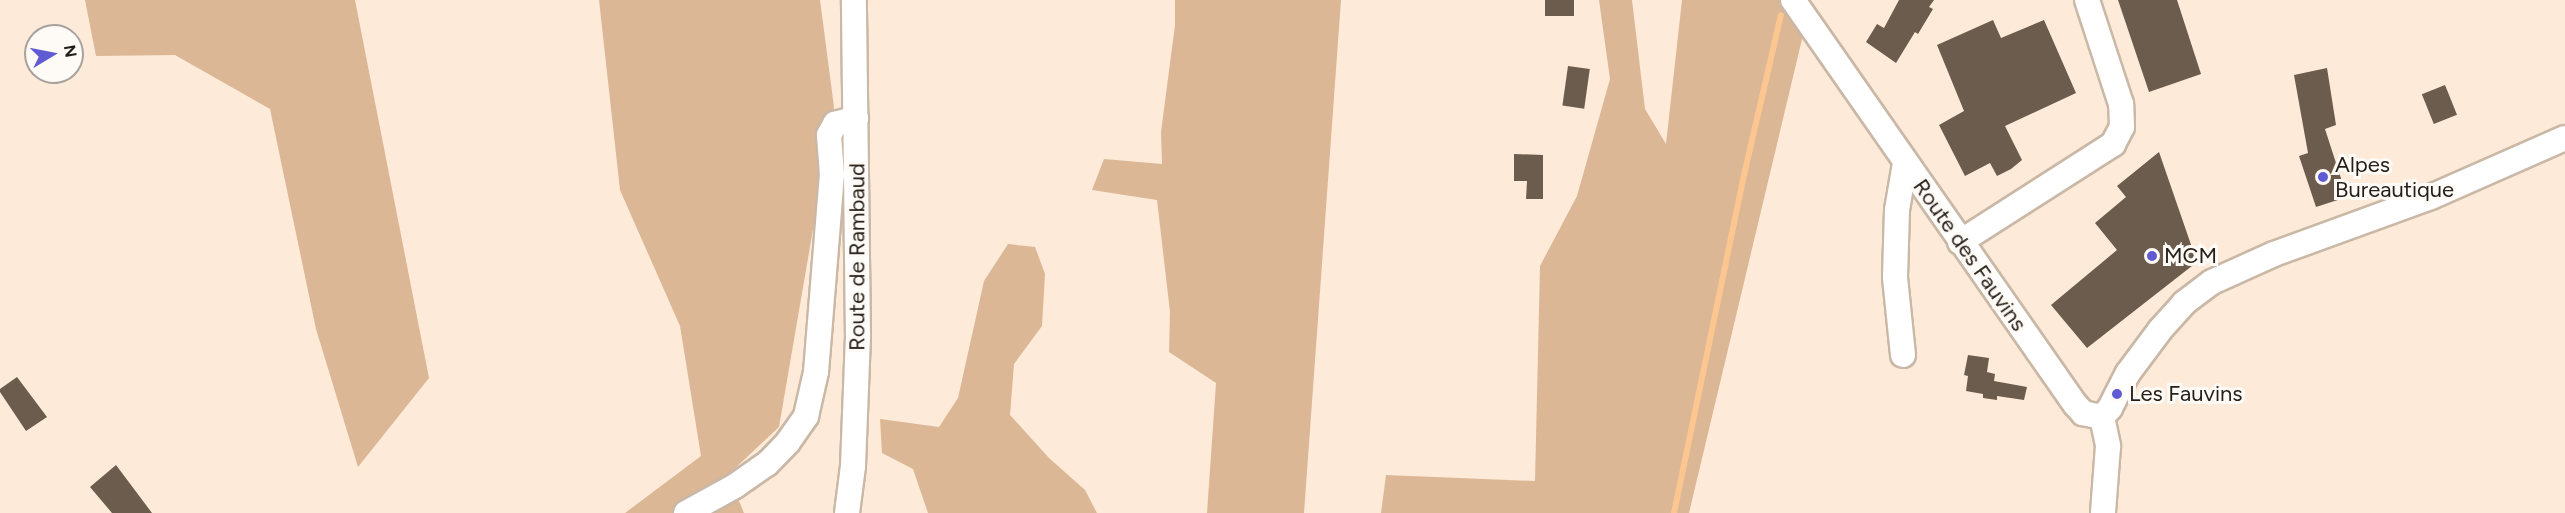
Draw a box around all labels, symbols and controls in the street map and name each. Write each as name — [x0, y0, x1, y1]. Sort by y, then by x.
north arrow — [24, 24, 84, 84]
text: N — [60, 43, 81, 59]
place label: Alpes Bureautique — [2335, 151, 2454, 202]
street label: Route de Rambaud — [844, 163, 870, 351]
marker: Alpes Bureautique — [2316, 170, 2330, 184]
street label: Route des Fauvins — [1908, 174, 2032, 336]
place label: MCM — [2164, 243, 2217, 269]
marker: MCM — [2145, 249, 2159, 263]
place label: Les Fauvins — [2129, 381, 2243, 407]
marker: Les Fauvins — [2110, 387, 2124, 401]

